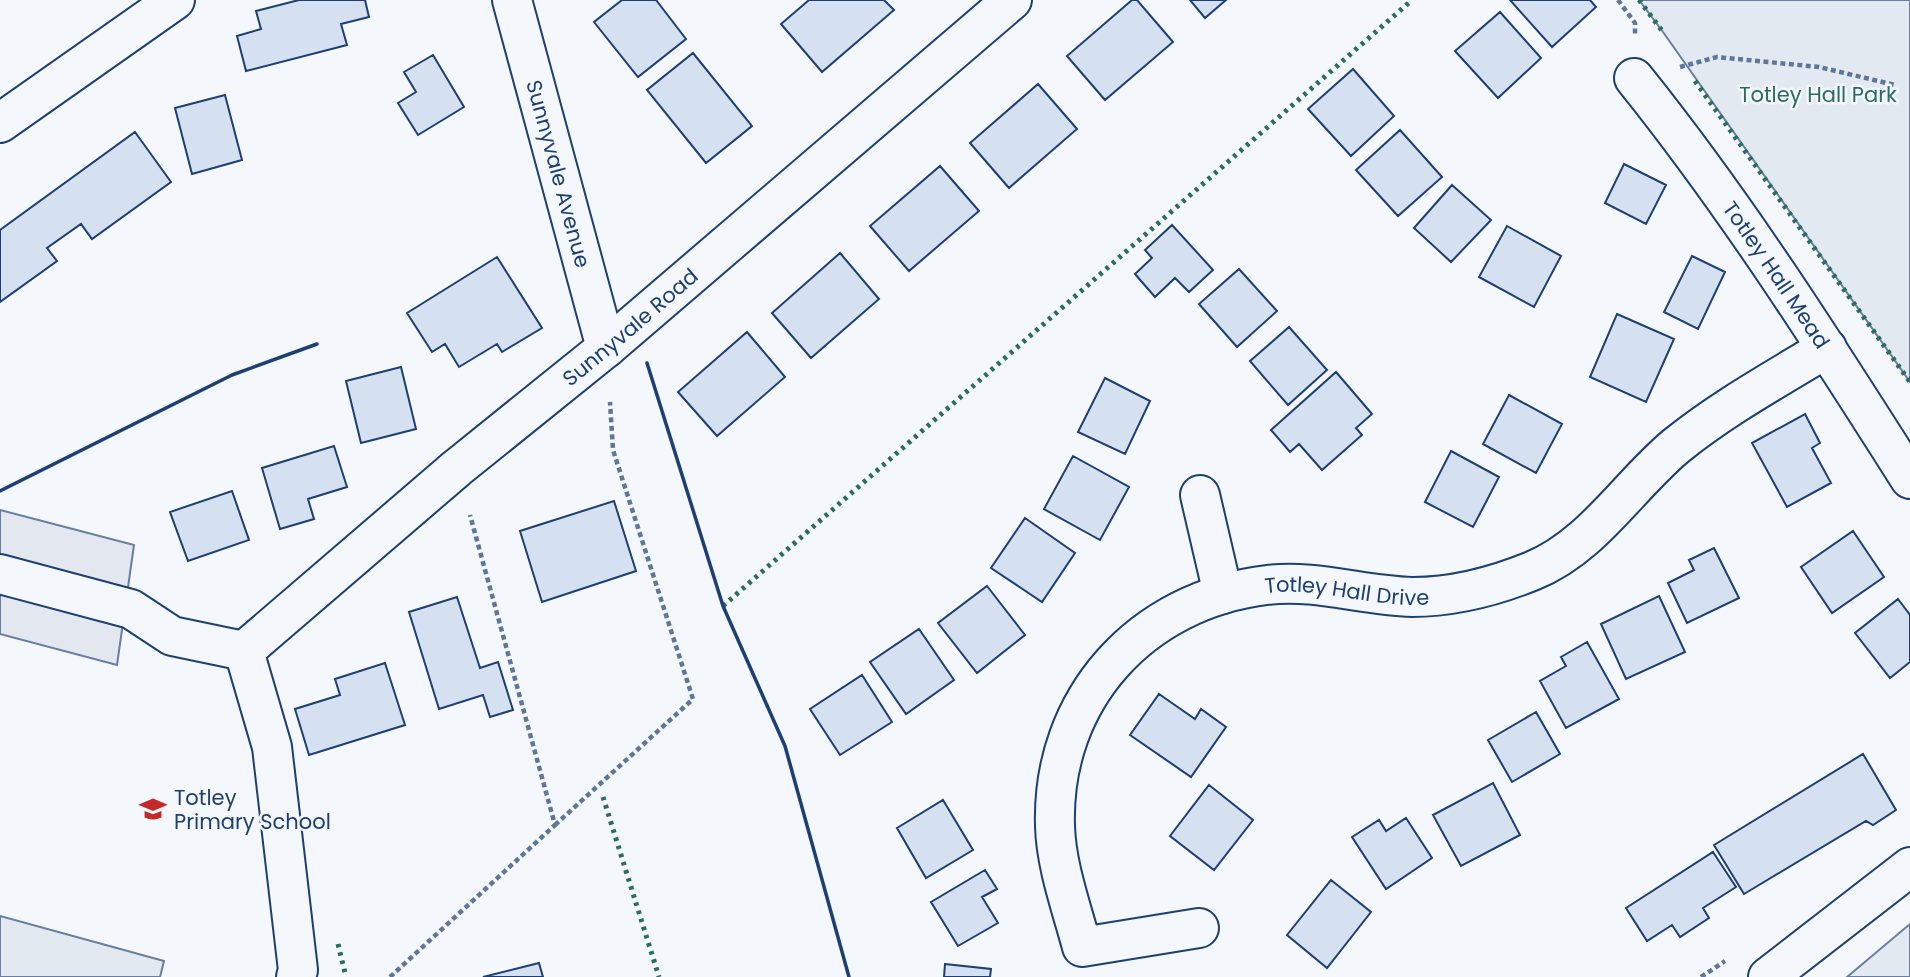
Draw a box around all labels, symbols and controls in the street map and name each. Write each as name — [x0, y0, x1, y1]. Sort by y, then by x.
street label: Sunnyvale Avenue — [520, 77, 598, 271]
park label: Totley Hall Park — [1739, 80, 1897, 109]
street label: Totley Hall Mead — [1716, 195, 1837, 354]
street label: Sunnyvale Road — [556, 261, 704, 392]
street label: Totley Hall Drive — [1263, 569, 1430, 612]
place label: Totley Primary School — [174, 783, 331, 836]
school or university icon: Totley Primary School — [138, 794, 168, 824]

